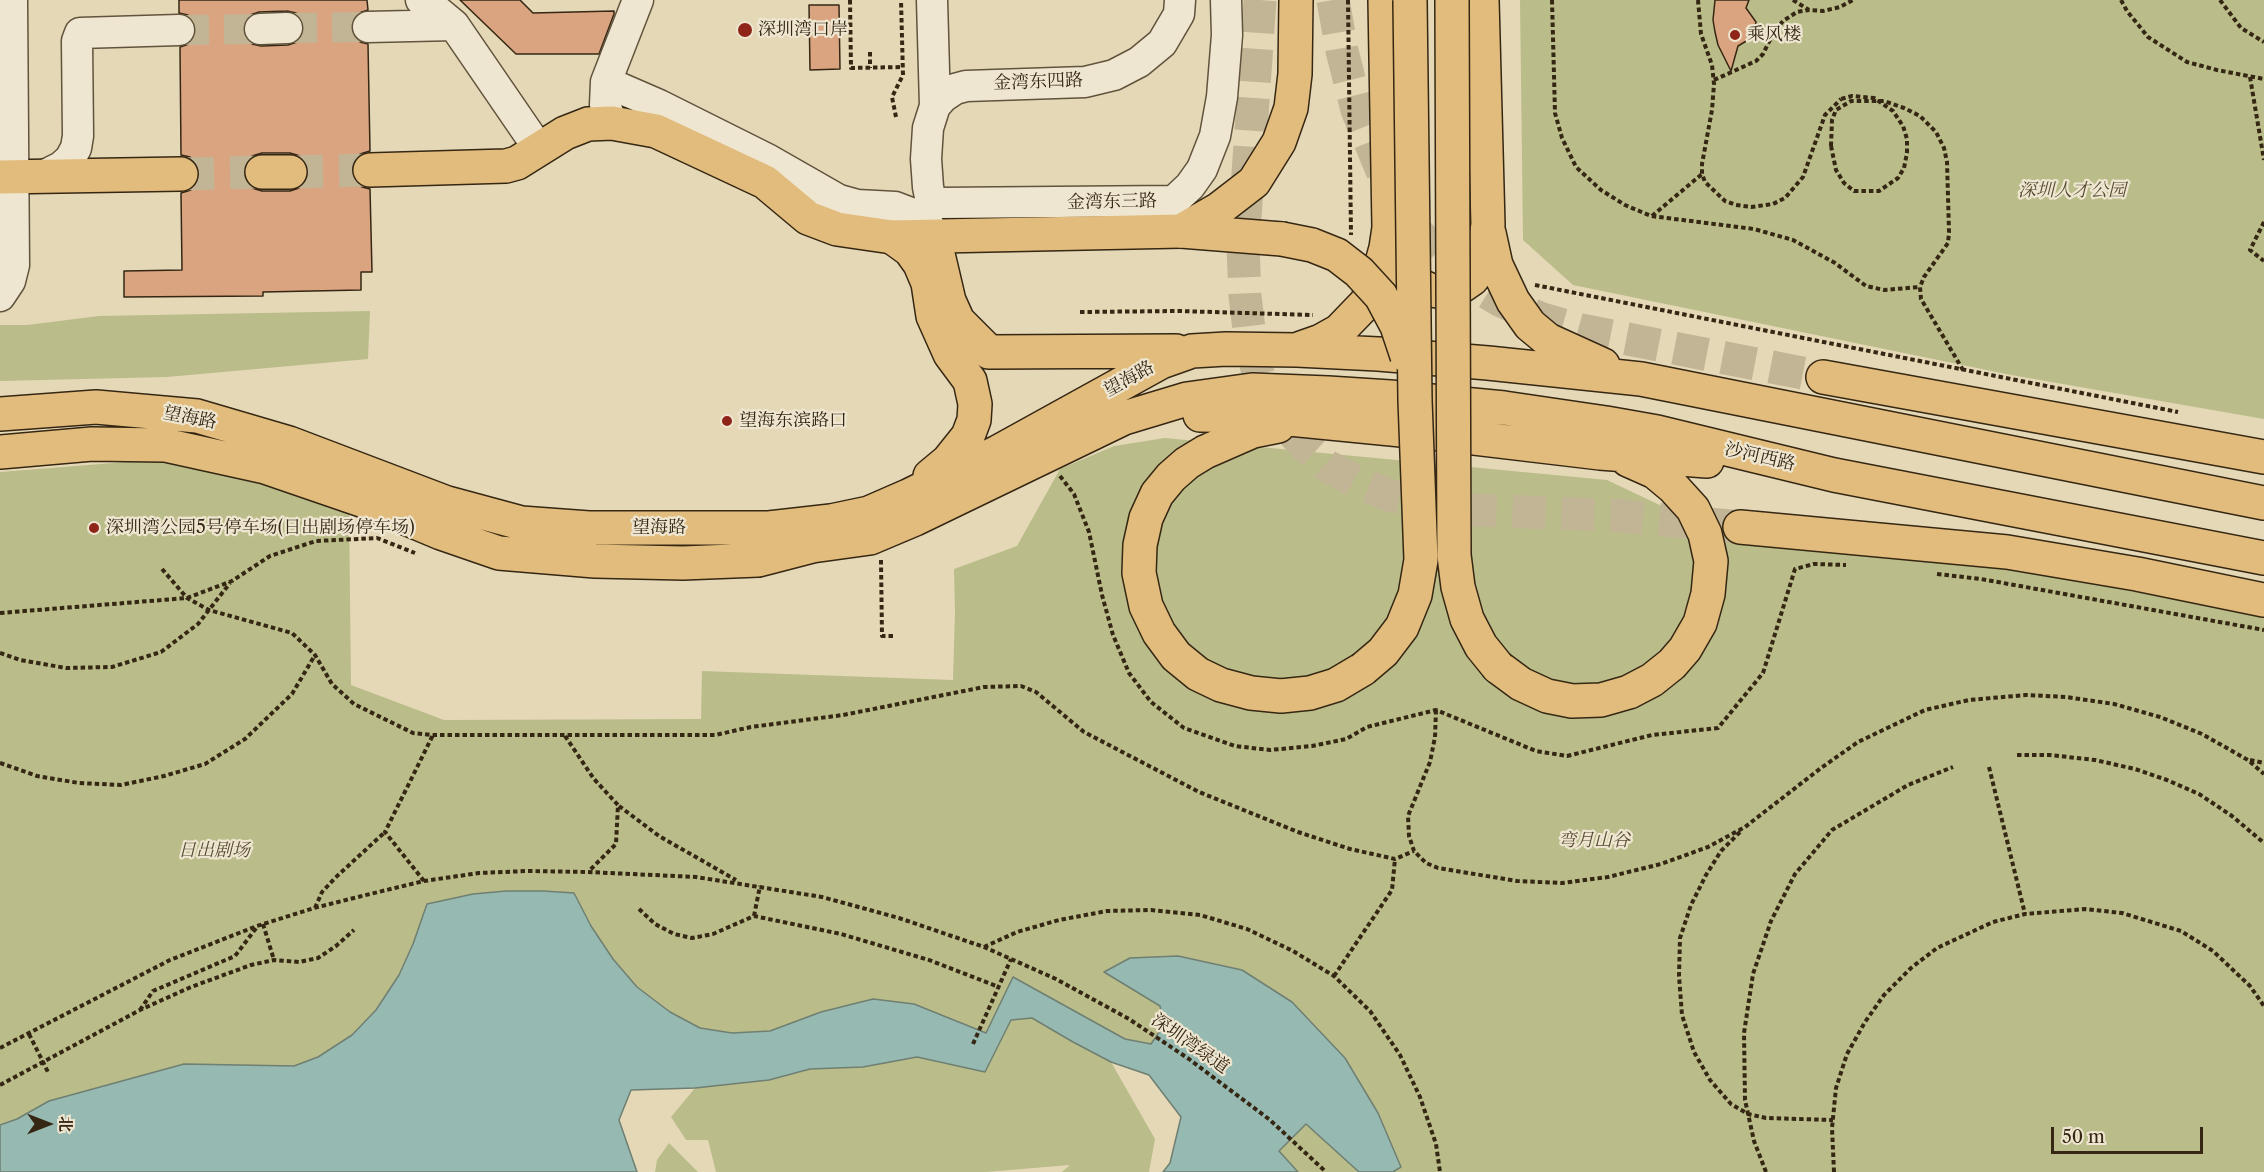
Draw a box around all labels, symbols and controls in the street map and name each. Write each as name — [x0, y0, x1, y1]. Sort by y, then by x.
place label: 深圳湾口岸 — [758, 19, 848, 41]
marker: 深圳湾口岸 — [736, 21, 754, 39]
place label: 乘风楼 — [1747, 24, 1801, 46]
marker: 乘风楼 — [1728, 28, 1742, 42]
street label: 金湾东四路 — [993, 70, 1083, 94]
park label: 深圳人才公园 — [2018, 180, 2126, 202]
street label: 金湾东三路 — [1067, 190, 1157, 214]
street label: 望海路 — [1100, 356, 1158, 402]
street label: 望海路 — [161, 402, 219, 434]
place label: 望海东滨路口 — [739, 410, 847, 432]
marker: 望海东滨路口 — [720, 414, 734, 428]
street label: 沙河西路 — [1722, 438, 1798, 476]
place label: 深圳湾公园5号停车场(日出剧场停车场) — [106, 517, 415, 539]
street label: 望海路 — [632, 517, 686, 539]
marker: 深圳湾公园5号停车场(日出剧场停车场) — [87, 521, 101, 535]
park label: 弯月山谷 — [1558, 830, 1630, 852]
park label: 日出剧场 — [178, 840, 250, 862]
street label: 深圳湾绿道 — [1147, 1009, 1233, 1079]
north arrow — [18, 1094, 78, 1154]
scale bar — [2054, 1115, 2206, 1153]
text: 北 — [56, 1116, 76, 1132]
text: 50 m — [2062, 1126, 2105, 1148]

